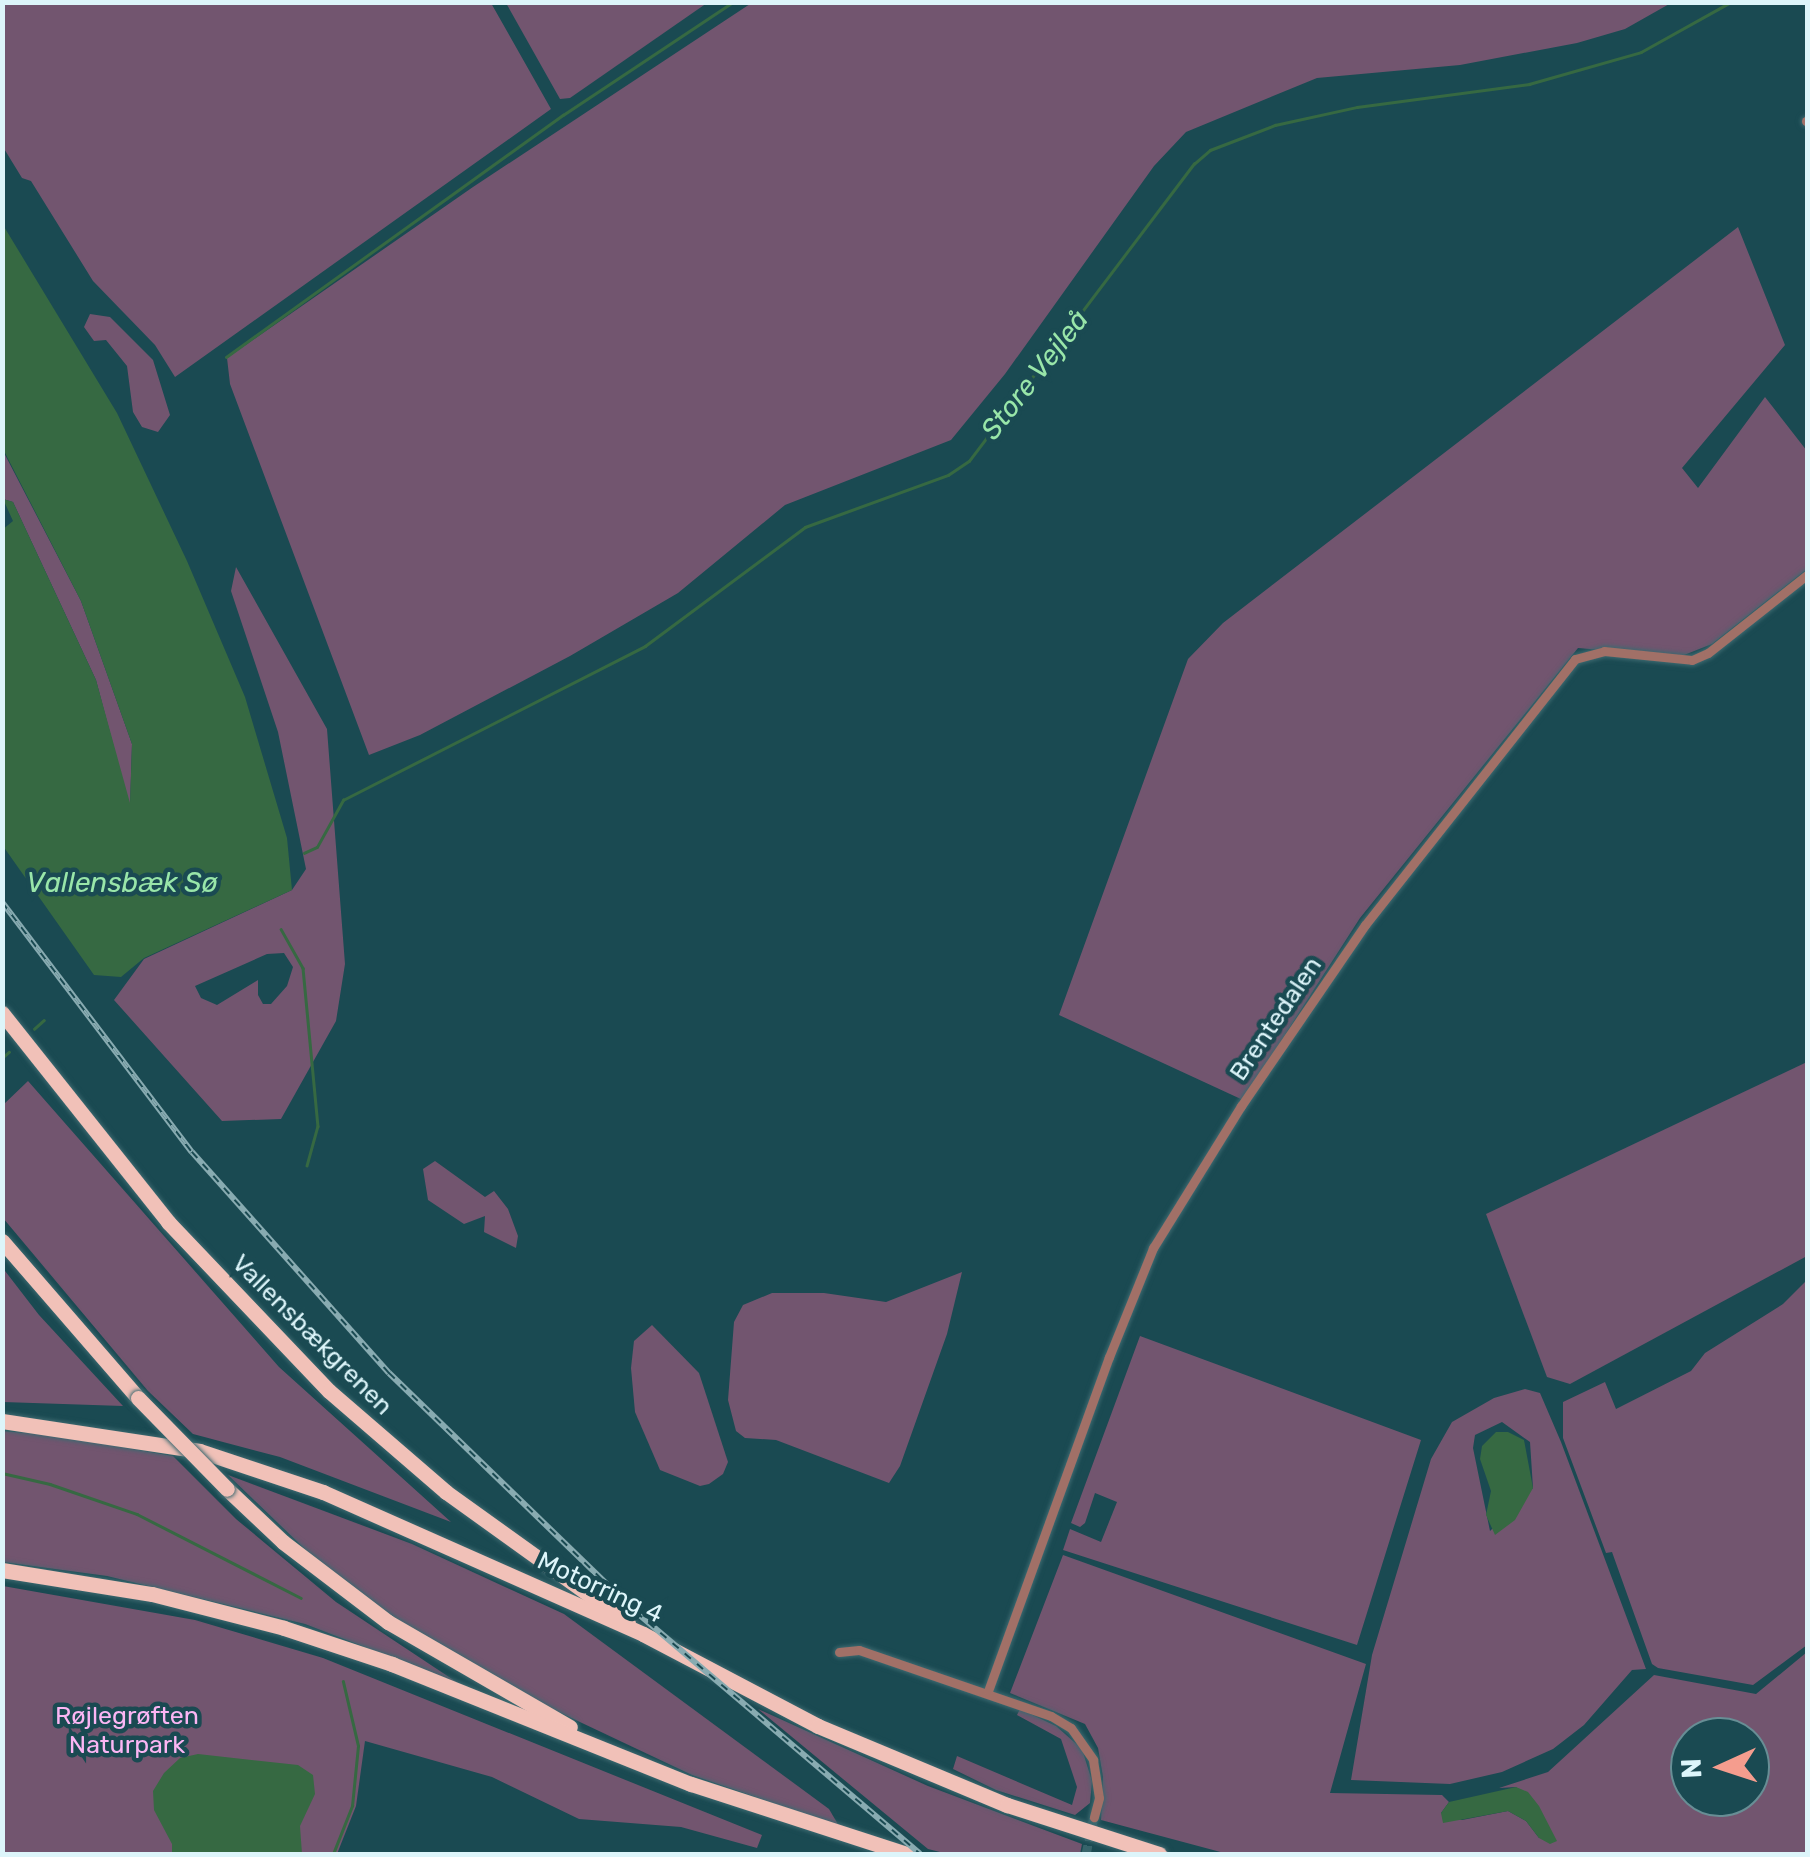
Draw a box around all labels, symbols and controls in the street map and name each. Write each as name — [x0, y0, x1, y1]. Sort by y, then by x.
water label: Store Vejleå — [974, 303, 1096, 447]
water label: Vallensbæk Sø — [26, 866, 218, 900]
street label: Brentedalen — [1224, 952, 1328, 1086]
street label: Vallensbækgrenen — [225, 1248, 399, 1422]
street label: Motorring 4 — [532, 1546, 668, 1630]
park label: Røjlegrøften Naturpark — [55, 1702, 199, 1761]
north arrow — [1670, 1717, 1770, 1817]
text: N — [1675, 1758, 1709, 1779]

